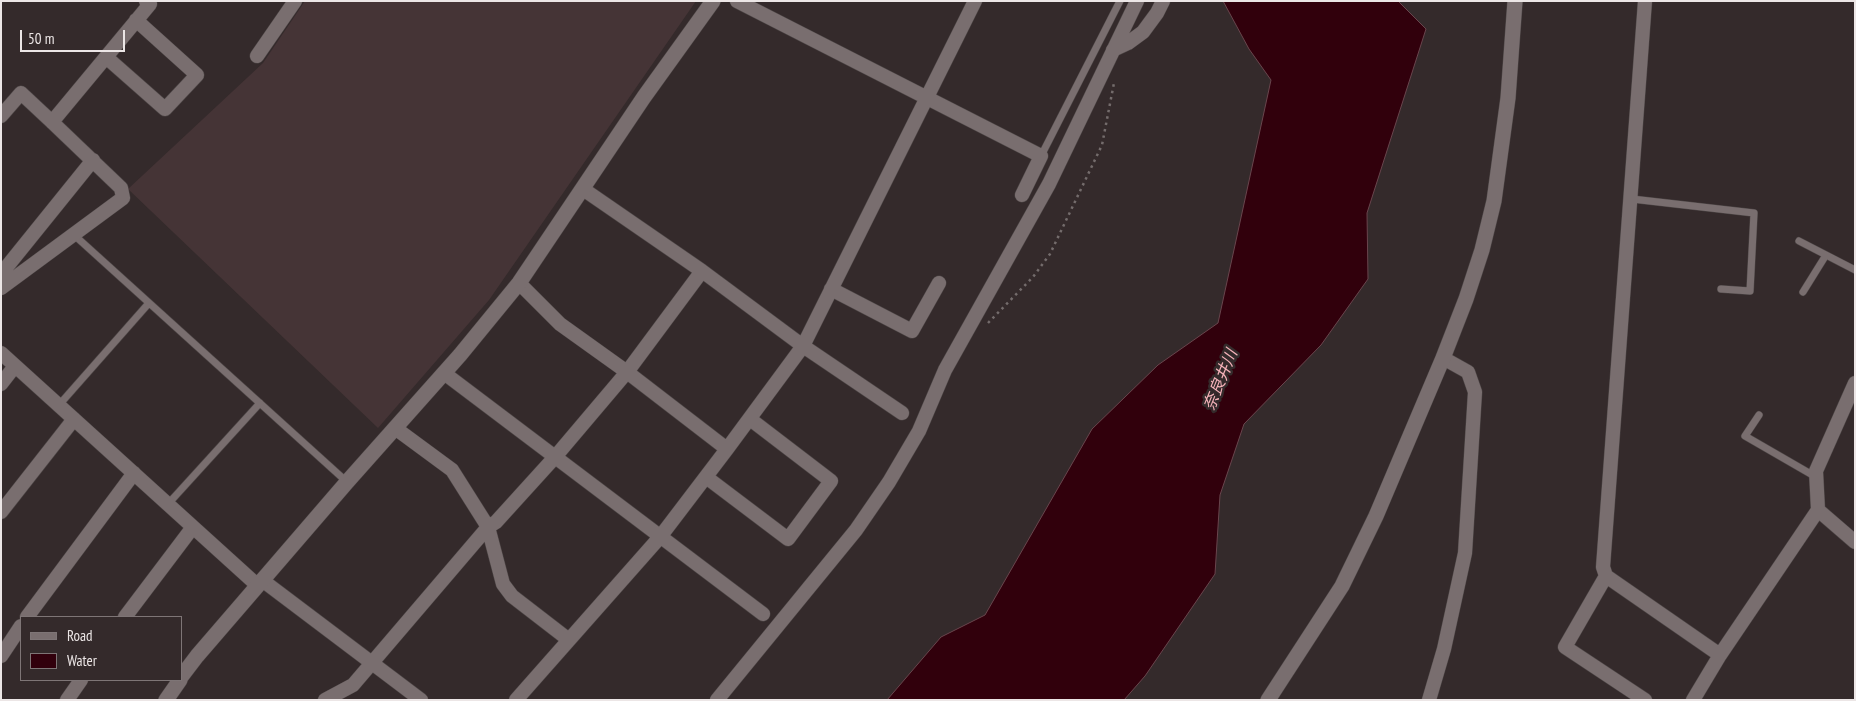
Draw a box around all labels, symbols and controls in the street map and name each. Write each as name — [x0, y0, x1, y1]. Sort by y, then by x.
scale bar — [22, 20, 128, 52]
text: 50 m — [28, 29, 54, 48]
water label: 奈良井川 — [1200, 347, 1242, 413]
legend — [20, 616, 182, 681]
text: Road — [67, 626, 93, 645]
text: Water — [67, 651, 97, 670]

